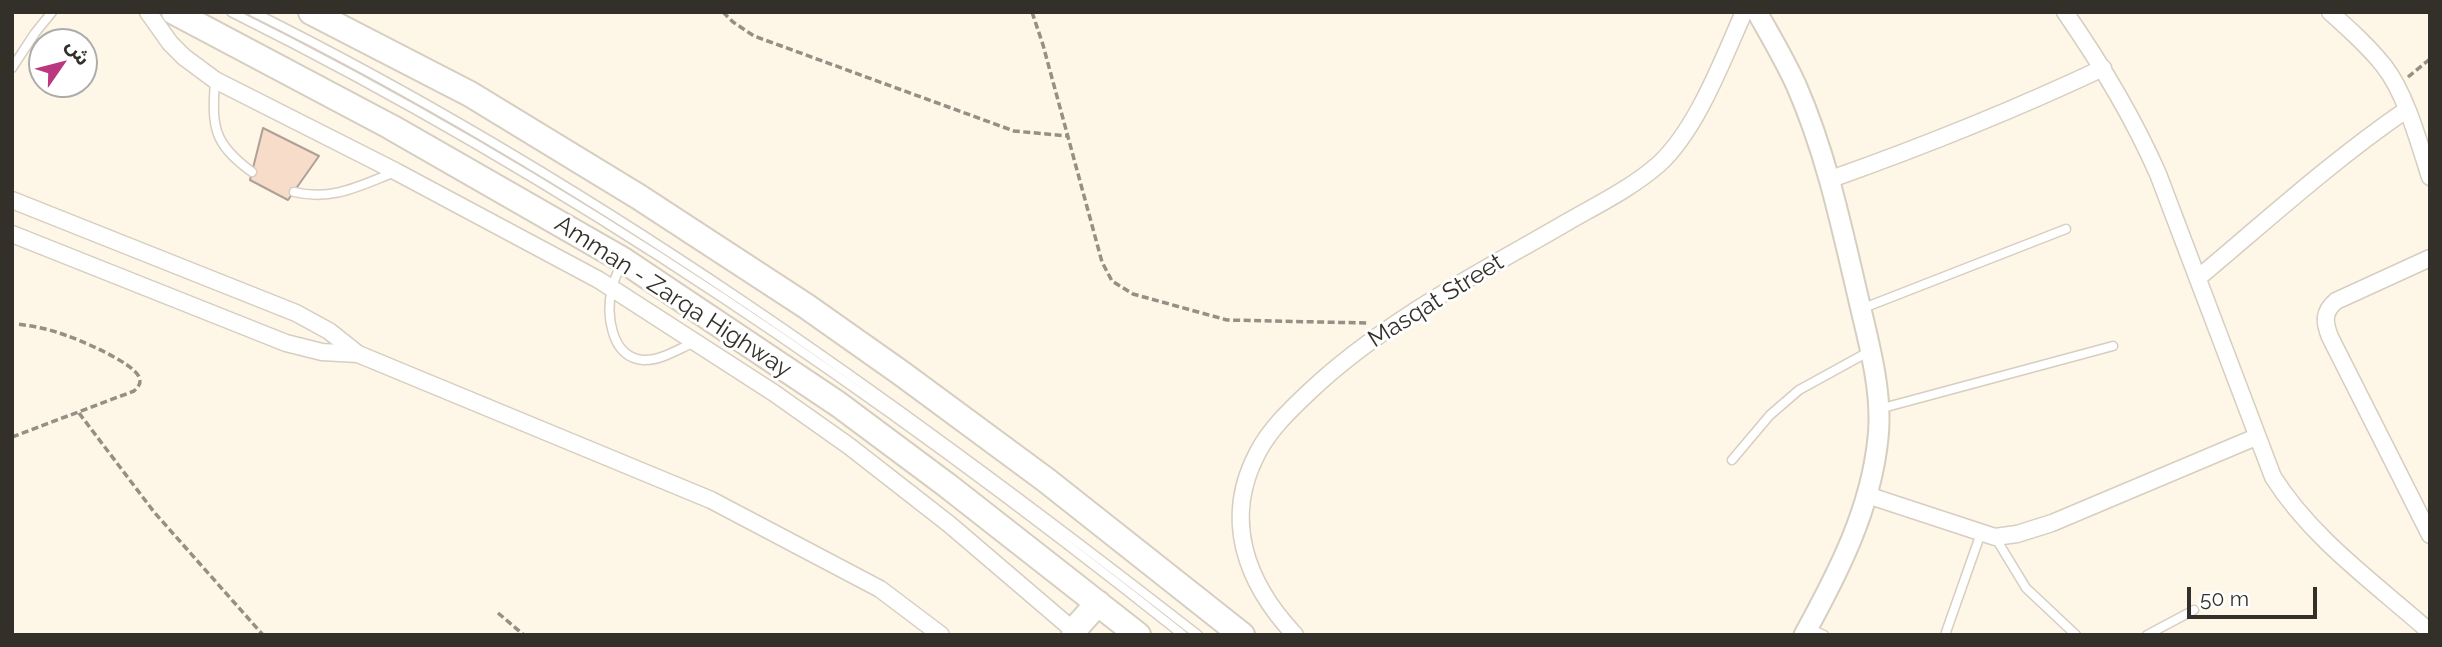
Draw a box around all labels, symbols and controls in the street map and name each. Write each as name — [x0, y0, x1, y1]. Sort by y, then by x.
north arrow — [28, 28, 98, 98]
text: ش — [62, 35, 95, 69]
street label: Amman - Zarqa Highway — [549, 210, 797, 384]
street label: Masqat Street — [1363, 248, 1509, 354]
scale bar — [2190, 574, 2320, 618]
text: 50 m — [2200, 586, 2249, 611]

